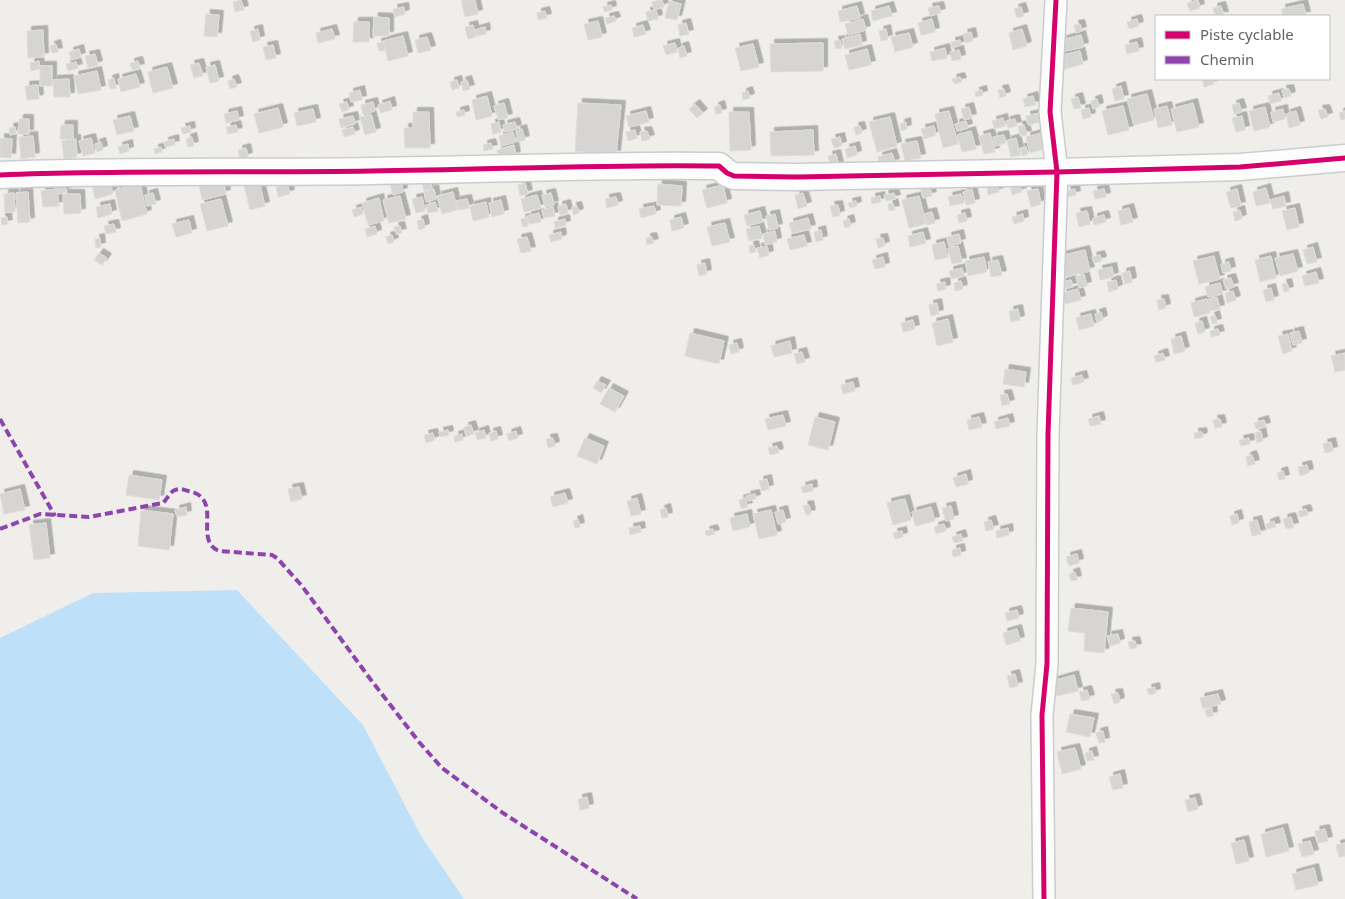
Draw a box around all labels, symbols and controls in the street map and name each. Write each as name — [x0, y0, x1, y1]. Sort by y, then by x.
legend — [1155, 15, 1330, 80]
text: Piste cyclable — [1200, 24, 1294, 44]
text: Chemin — [1200, 49, 1254, 69]

